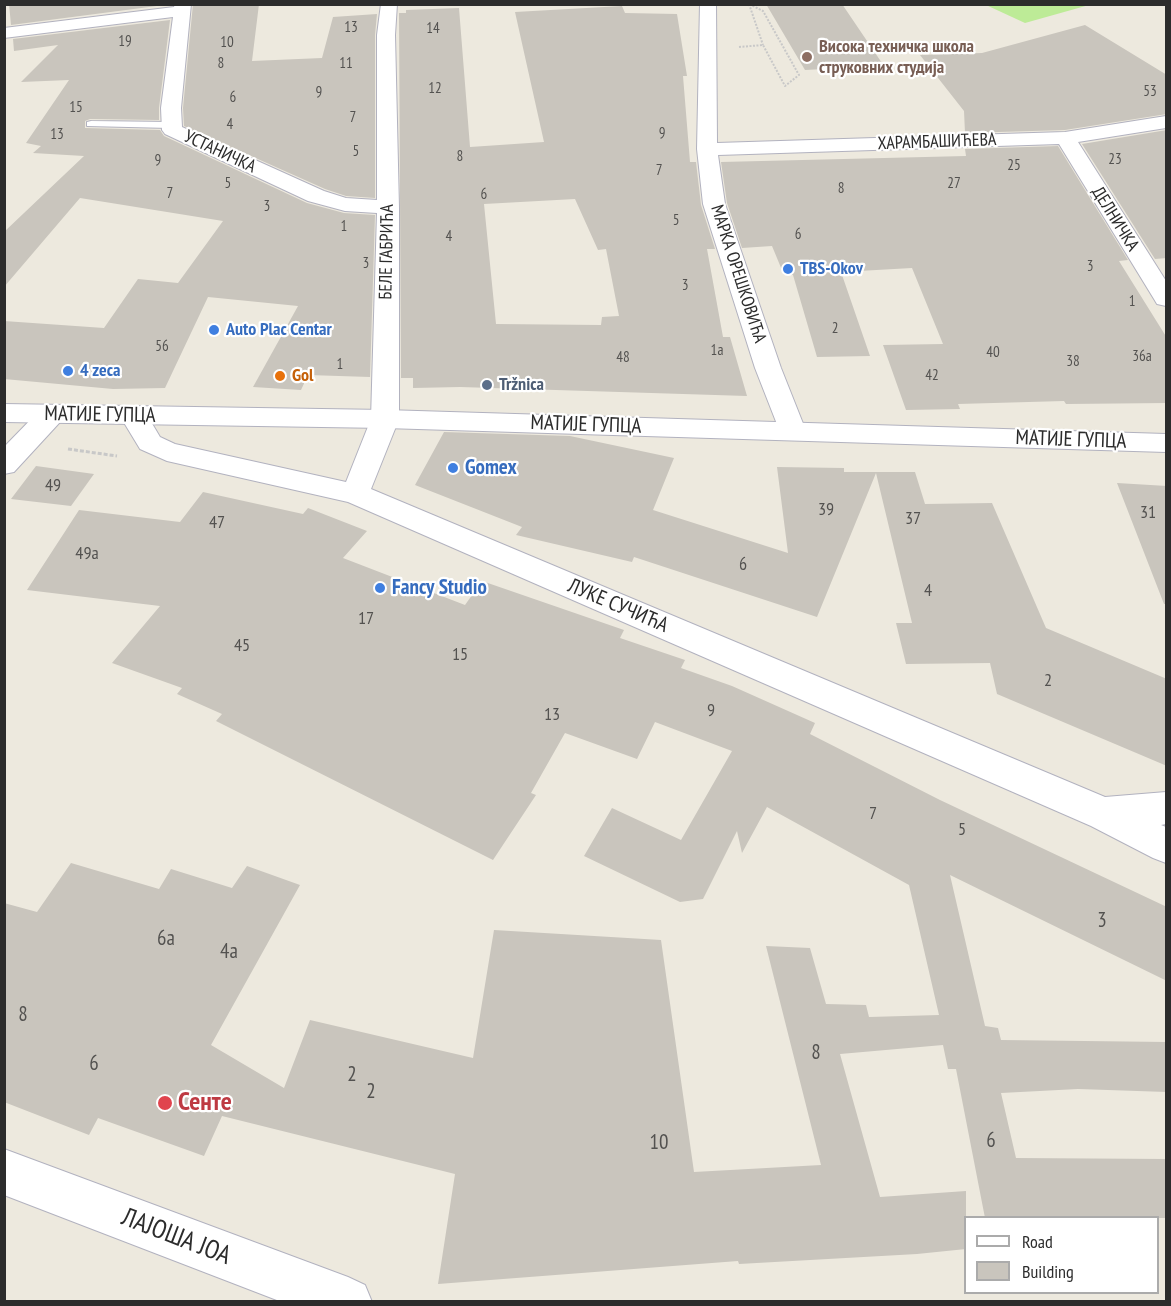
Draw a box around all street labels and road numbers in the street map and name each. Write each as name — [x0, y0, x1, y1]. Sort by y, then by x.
street label: УСТАНИЧКА — [181, 126, 259, 178]
street label: ХАРАМБАШИЋЕВА — [877, 129, 997, 155]
street label: ДЕЛНИЧКА — [1087, 183, 1143, 255]
street label: МАРКА ОРЕШКОВИЋА — [706, 202, 770, 346]
street label: БЕЛЕ ГАБРИЋА — [375, 204, 399, 300]
street label: МАТИЈЕ ГУПЦА — [44, 401, 156, 429]
street label: МАТИЈЕ ГУПЦА — [530, 410, 642, 440]
street label: МАТИЈЕ ГУПЦА — [1015, 425, 1127, 455]
street label: ЛУКЕ СУЧИЋА — [564, 574, 672, 638]
street label: ЛАЈОША ЈОА — [117, 1202, 235, 1272]

